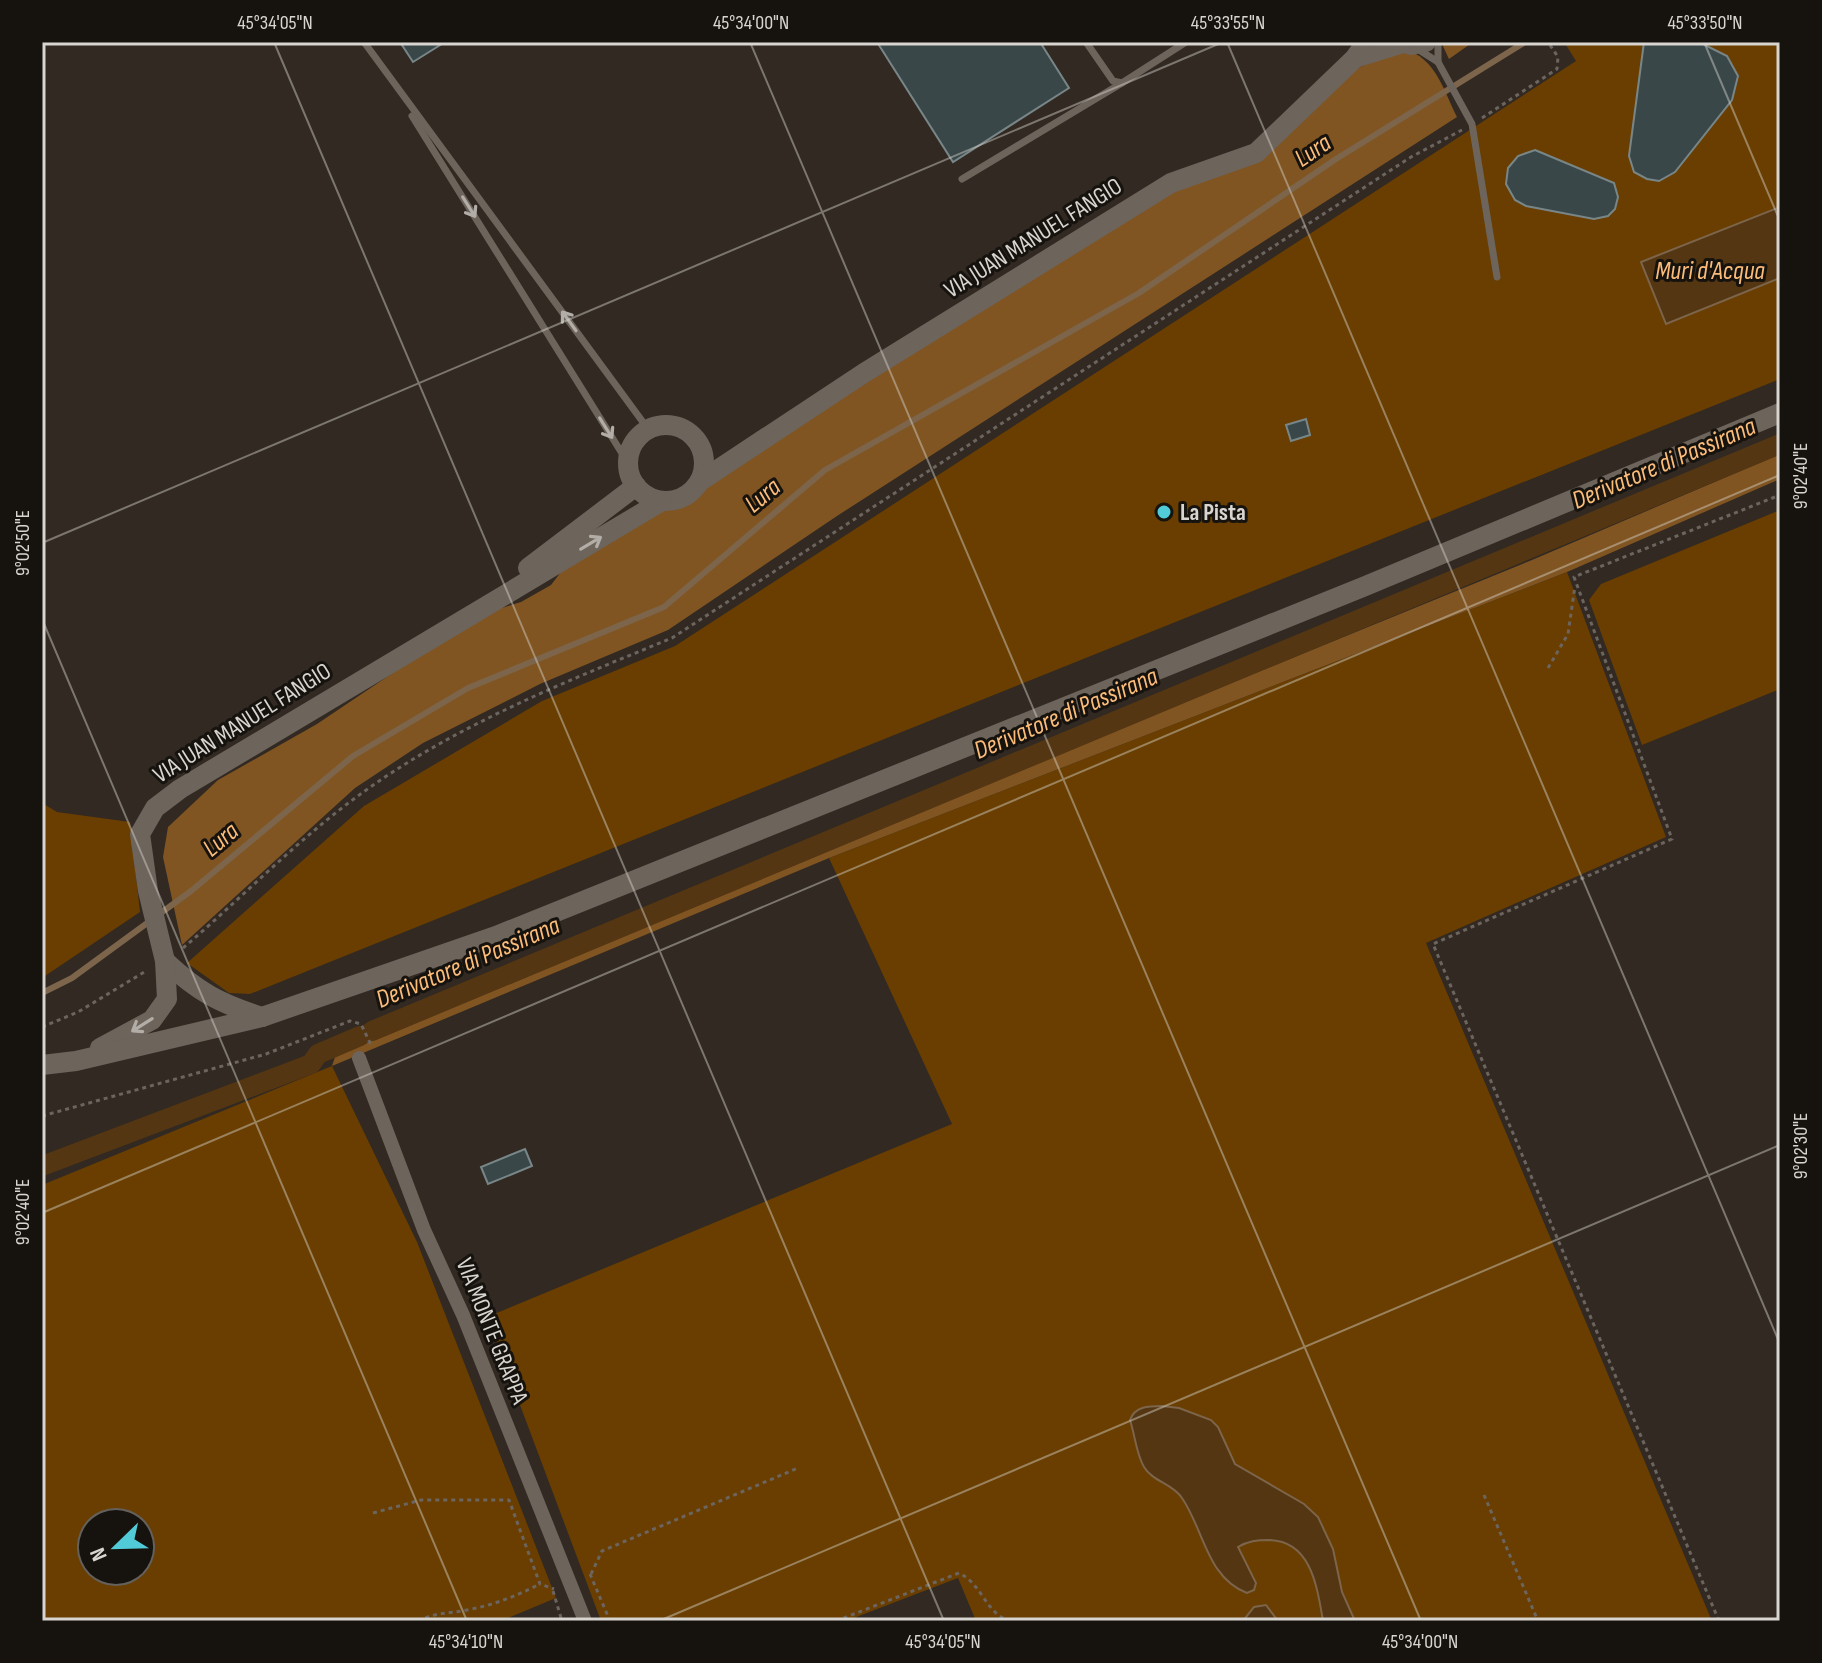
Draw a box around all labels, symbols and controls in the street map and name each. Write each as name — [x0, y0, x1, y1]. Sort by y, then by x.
text: 45°34'05"N — [237, 11, 313, 35]
text: 45°34'00"N — [713, 11, 789, 35]
text: 45°33'55"N — [1191, 11, 1265, 35]
text: 45°33'50"N — [1667, 11, 1743, 35]
water label: Lura — [1289, 127, 1338, 174]
street label: VIA JUAN MANUEL FANGIO — [939, 172, 1127, 304]
one-way arrow — [461, 195, 477, 218]
water label: Muri d'Acqua — [1655, 256, 1765, 287]
one-way arrow — [560, 311, 577, 333]
water label: Derivatore di Passirana — [1567, 411, 1761, 517]
one-way arrow — [599, 416, 615, 439]
text: 9°02'40"E — [1789, 443, 1813, 509]
water label: Lura — [739, 472, 788, 520]
place label: La Pista — [1180, 498, 1246, 527]
marker: La Pista — [1155, 503, 1173, 521]
text: 9°02'50"E — [11, 510, 35, 576]
one-way arrow — [579, 535, 602, 551]
street label: VIA JUAN MANUEL FANGIO — [148, 657, 336, 789]
water label: Derivatore di Passirana — [969, 661, 1163, 767]
water label: Lura — [197, 816, 246, 864]
water label: Derivatore di Passirana — [371, 910, 565, 1016]
one-way arrow — [131, 1017, 153, 1033]
text: 9°02'30"E — [1789, 1113, 1813, 1179]
text: 9°02'40"E — [11, 1179, 35, 1245]
street label: VIA MONTE GRAPPA — [450, 1254, 535, 1409]
north arrow — [76, 1507, 156, 1587]
text: N — [84, 1544, 114, 1565]
text: 45°34'10"N — [429, 1630, 503, 1654]
text: 45°34'05"N — [905, 1630, 981, 1654]
text: 45°34'00"N — [1382, 1630, 1458, 1654]

